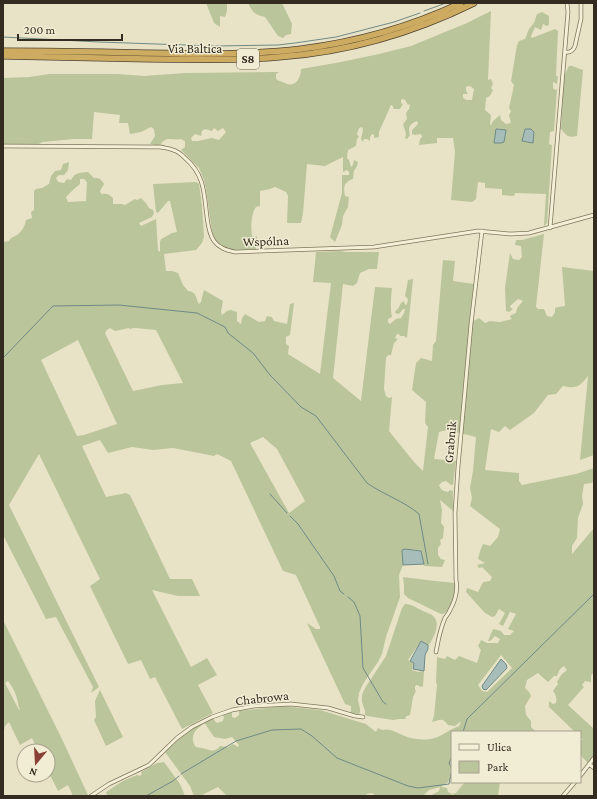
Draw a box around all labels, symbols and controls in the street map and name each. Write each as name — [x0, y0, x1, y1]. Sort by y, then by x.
scale bar — [18, 16, 122, 42]
text: 200 m — [24, 23, 56, 37]
street label: Via Baltica — [168, 41, 222, 56]
road number: S8 — [237, 49, 259, 69]
street label: Wspólna — [243, 233, 289, 249]
street label: Grabnik — [441, 420, 459, 464]
street label: Chabrowa — [235, 688, 289, 708]
legend — [451, 731, 581, 783]
text: Ulica — [487, 740, 512, 754]
north arrow — [16, 743, 56, 783]
text: Park — [487, 760, 509, 774]
text: N — [27, 765, 38, 779]

